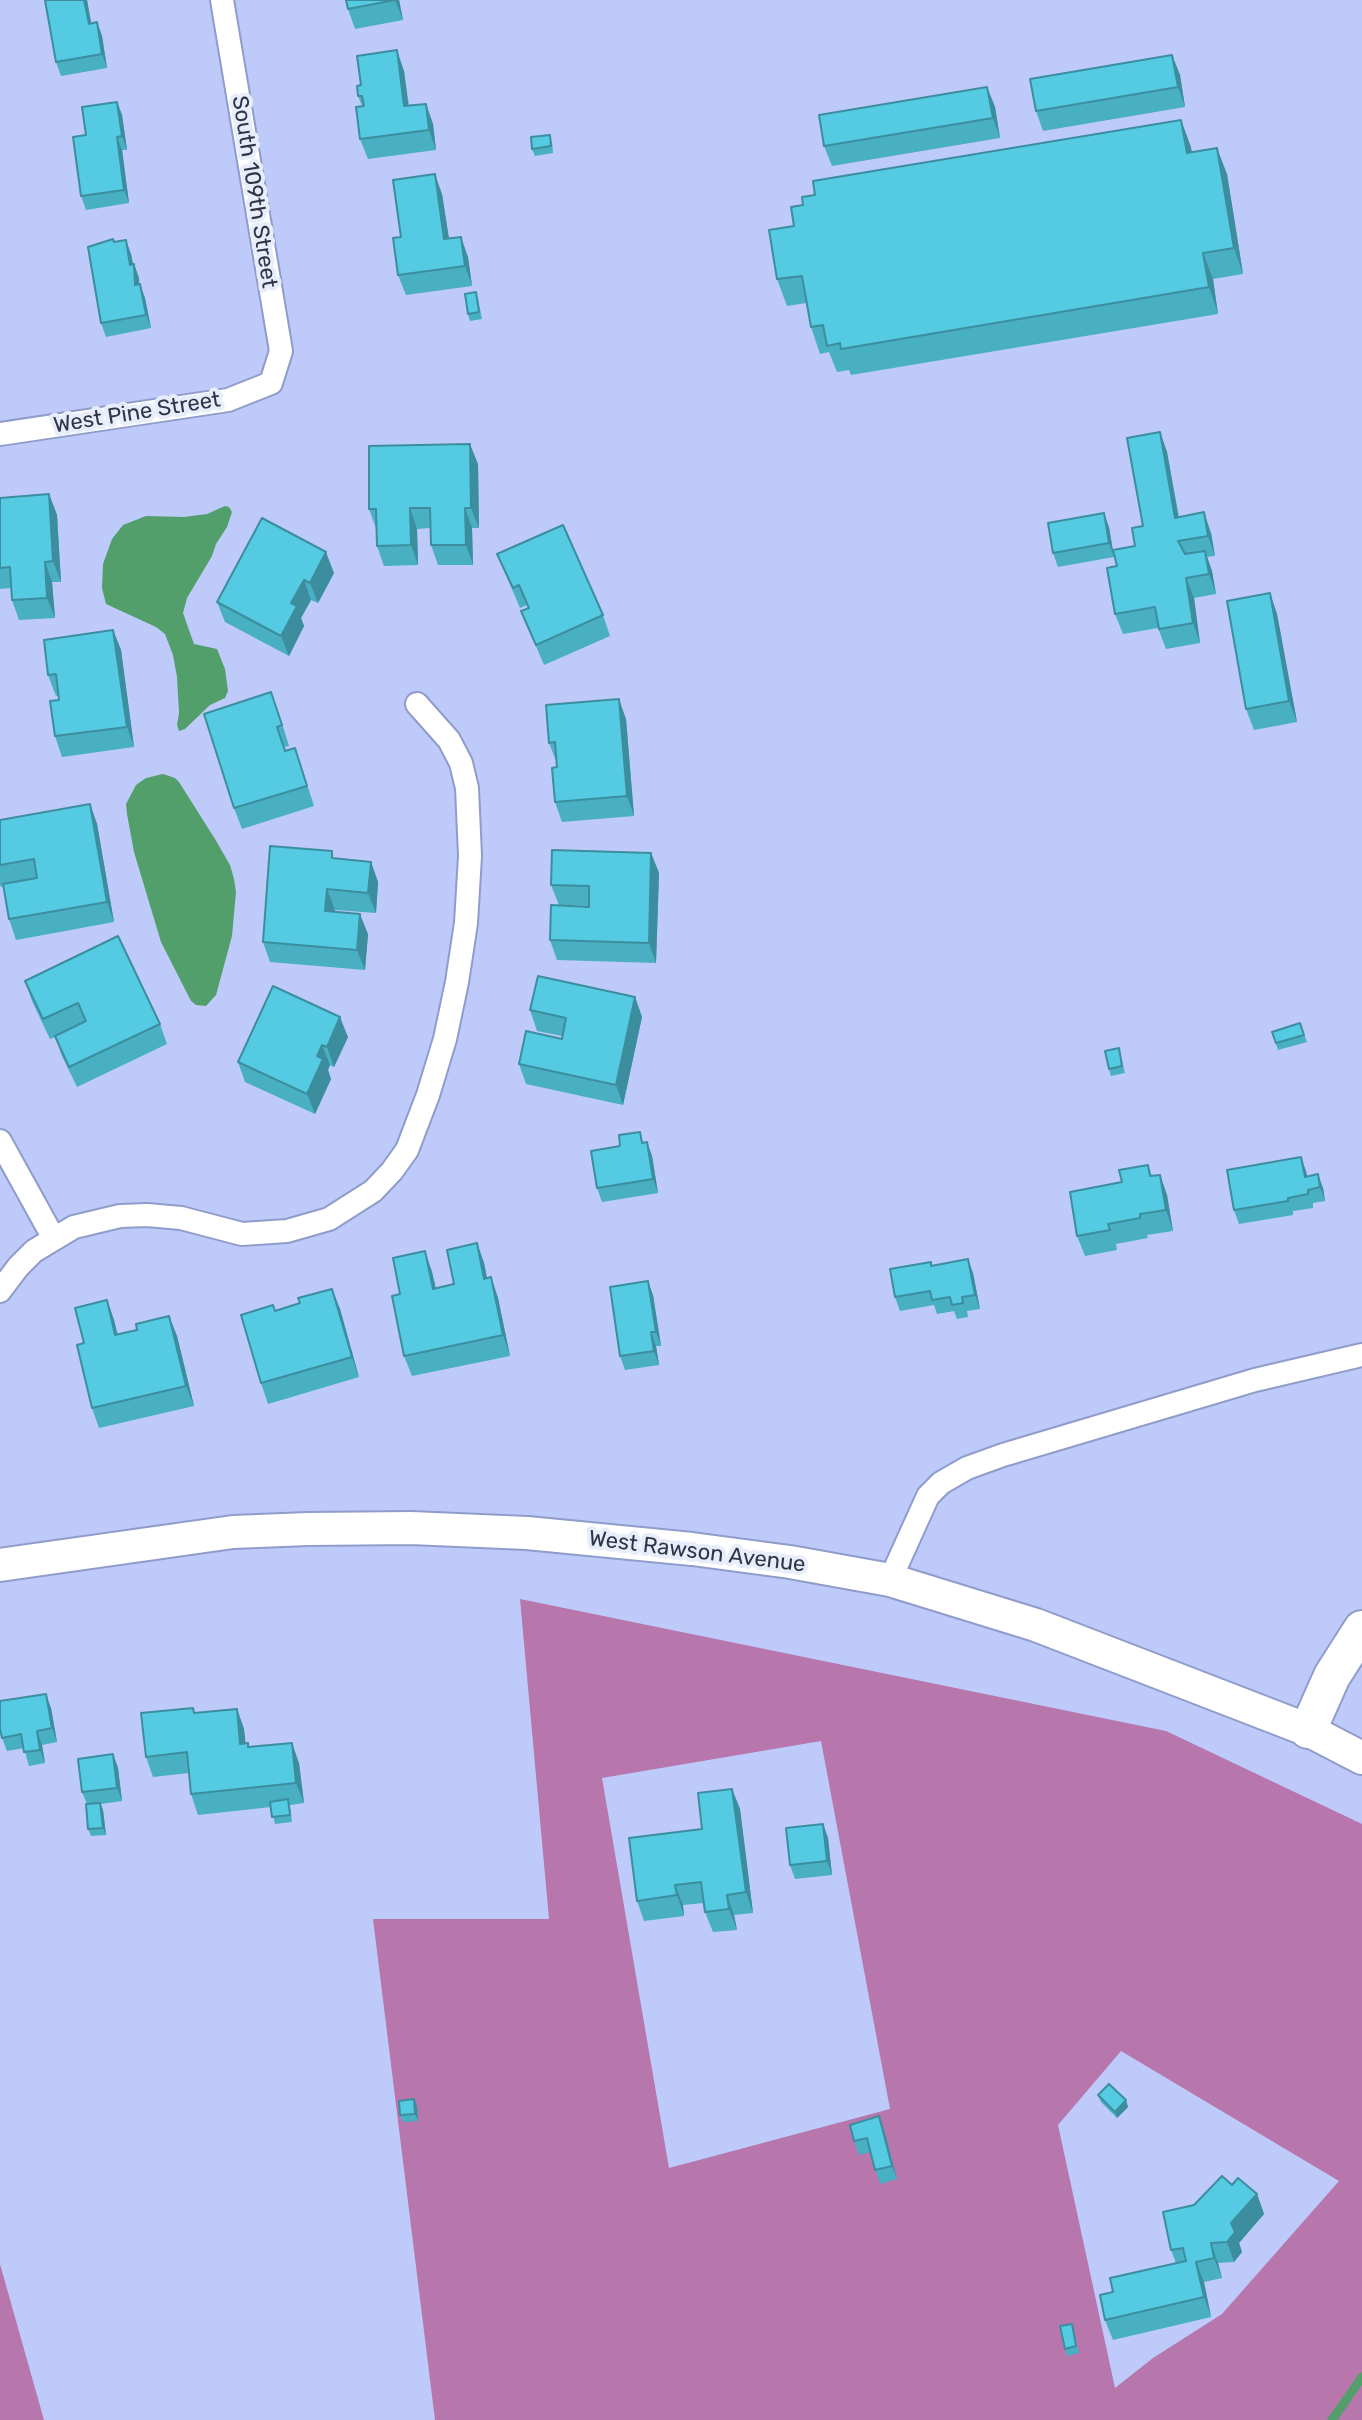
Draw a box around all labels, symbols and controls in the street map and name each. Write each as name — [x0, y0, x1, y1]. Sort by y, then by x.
street label: South 109th Street — [226, 94, 282, 290]
street label: West Pine Street — [52, 387, 222, 439]
street label: West Rawson Avenue — [587, 1526, 807, 1578]

